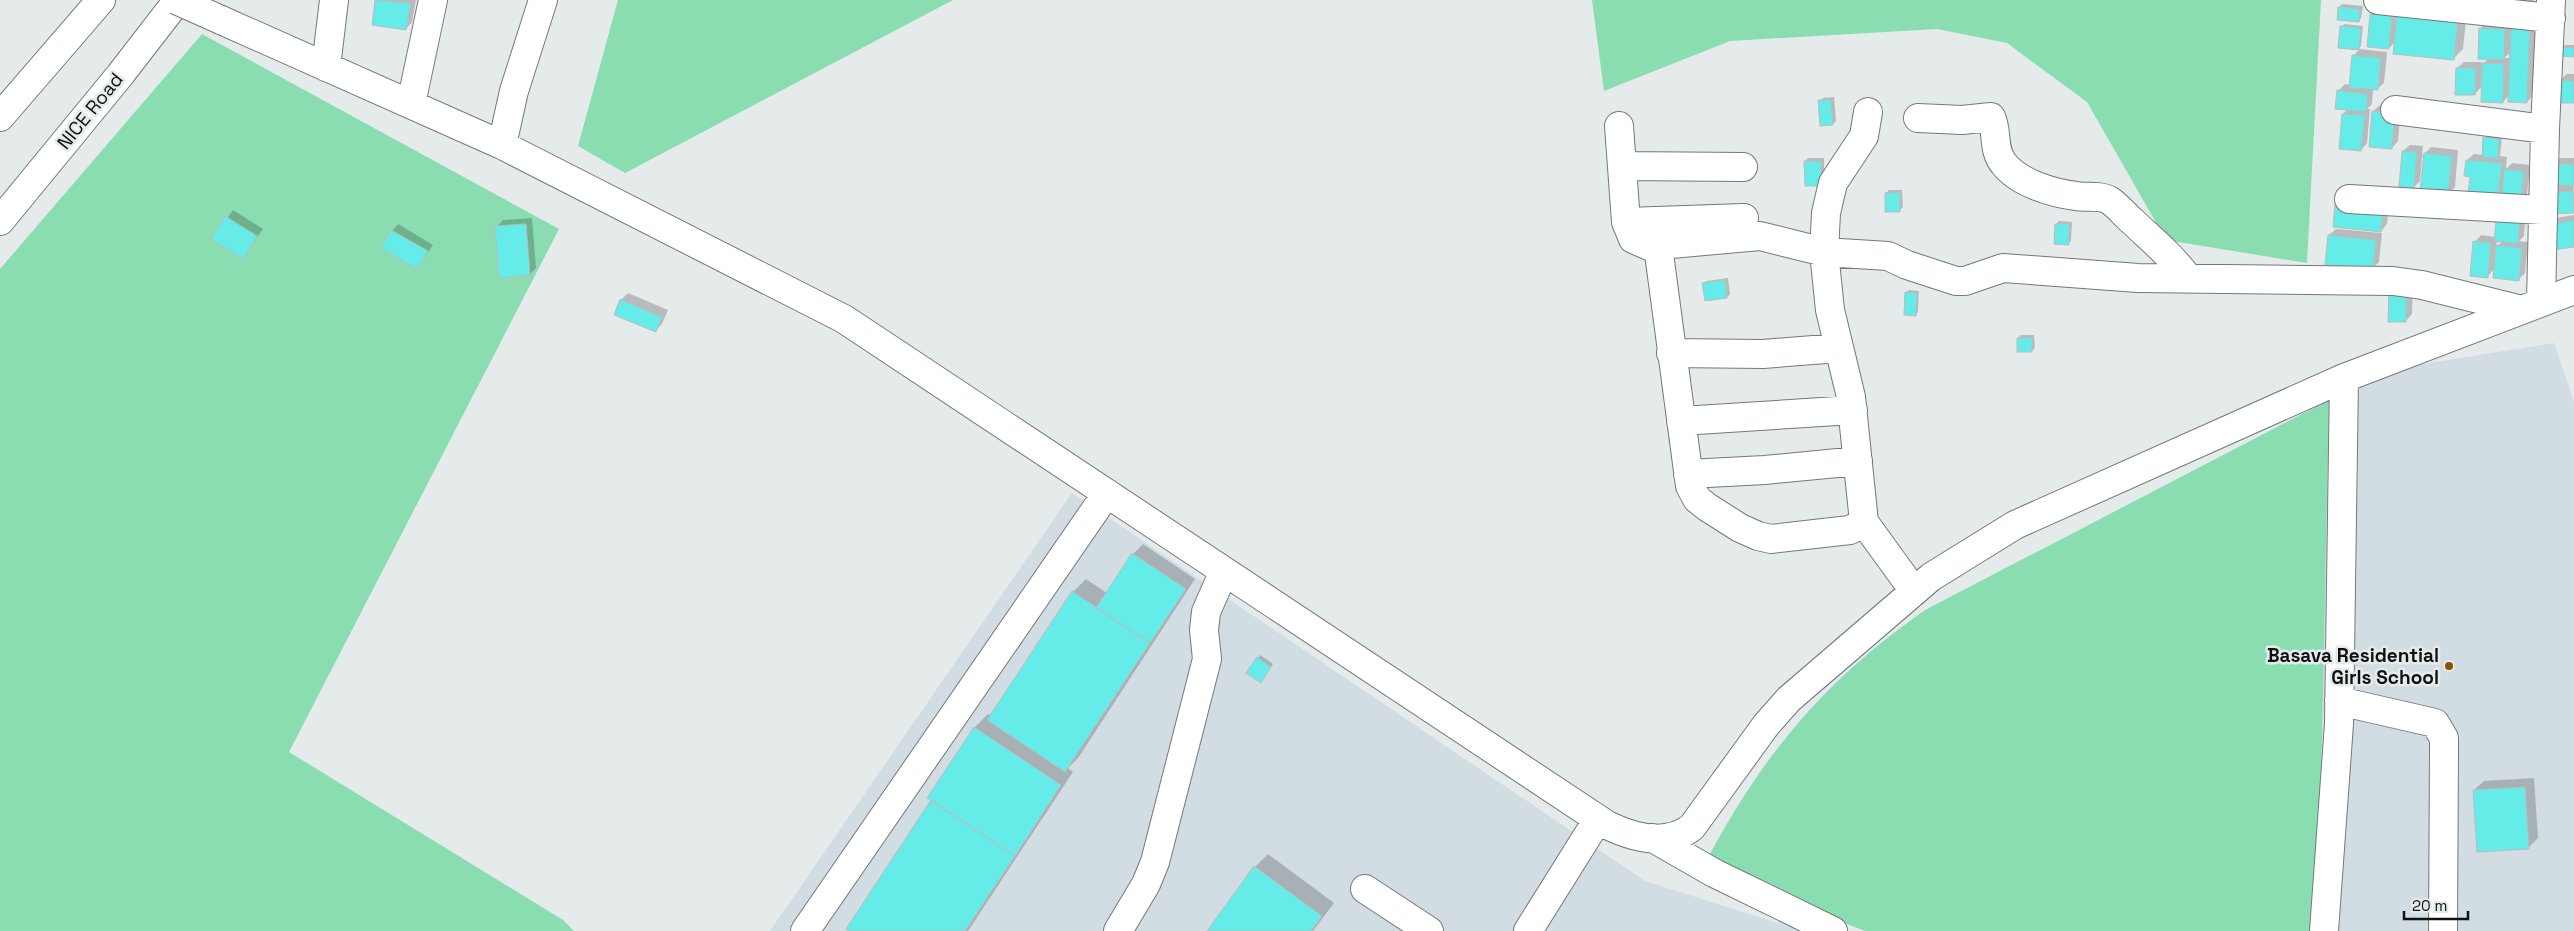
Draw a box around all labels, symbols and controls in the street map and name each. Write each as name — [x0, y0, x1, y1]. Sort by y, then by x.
street label: NICE Road — [51, 68, 129, 154]
place label: Basava Residential Girls School — [2267, 643, 2439, 690]
marker: Basava Residential Girls School — [2443, 660, 2455, 672]
scale bar — [2404, 888, 2468, 920]
text: 20 m — [2412, 896, 2447, 915]

